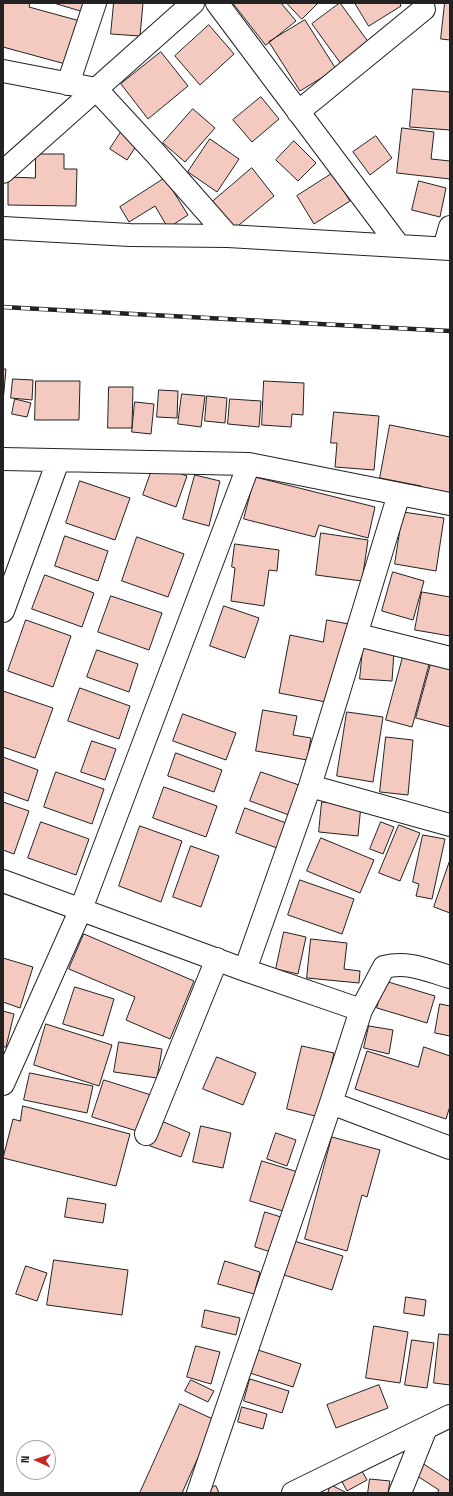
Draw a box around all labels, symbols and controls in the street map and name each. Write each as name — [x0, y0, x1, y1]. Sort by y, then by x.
north arrow — [16, 1440, 56, 1480]
text: N — [18, 1455, 32, 1463]

